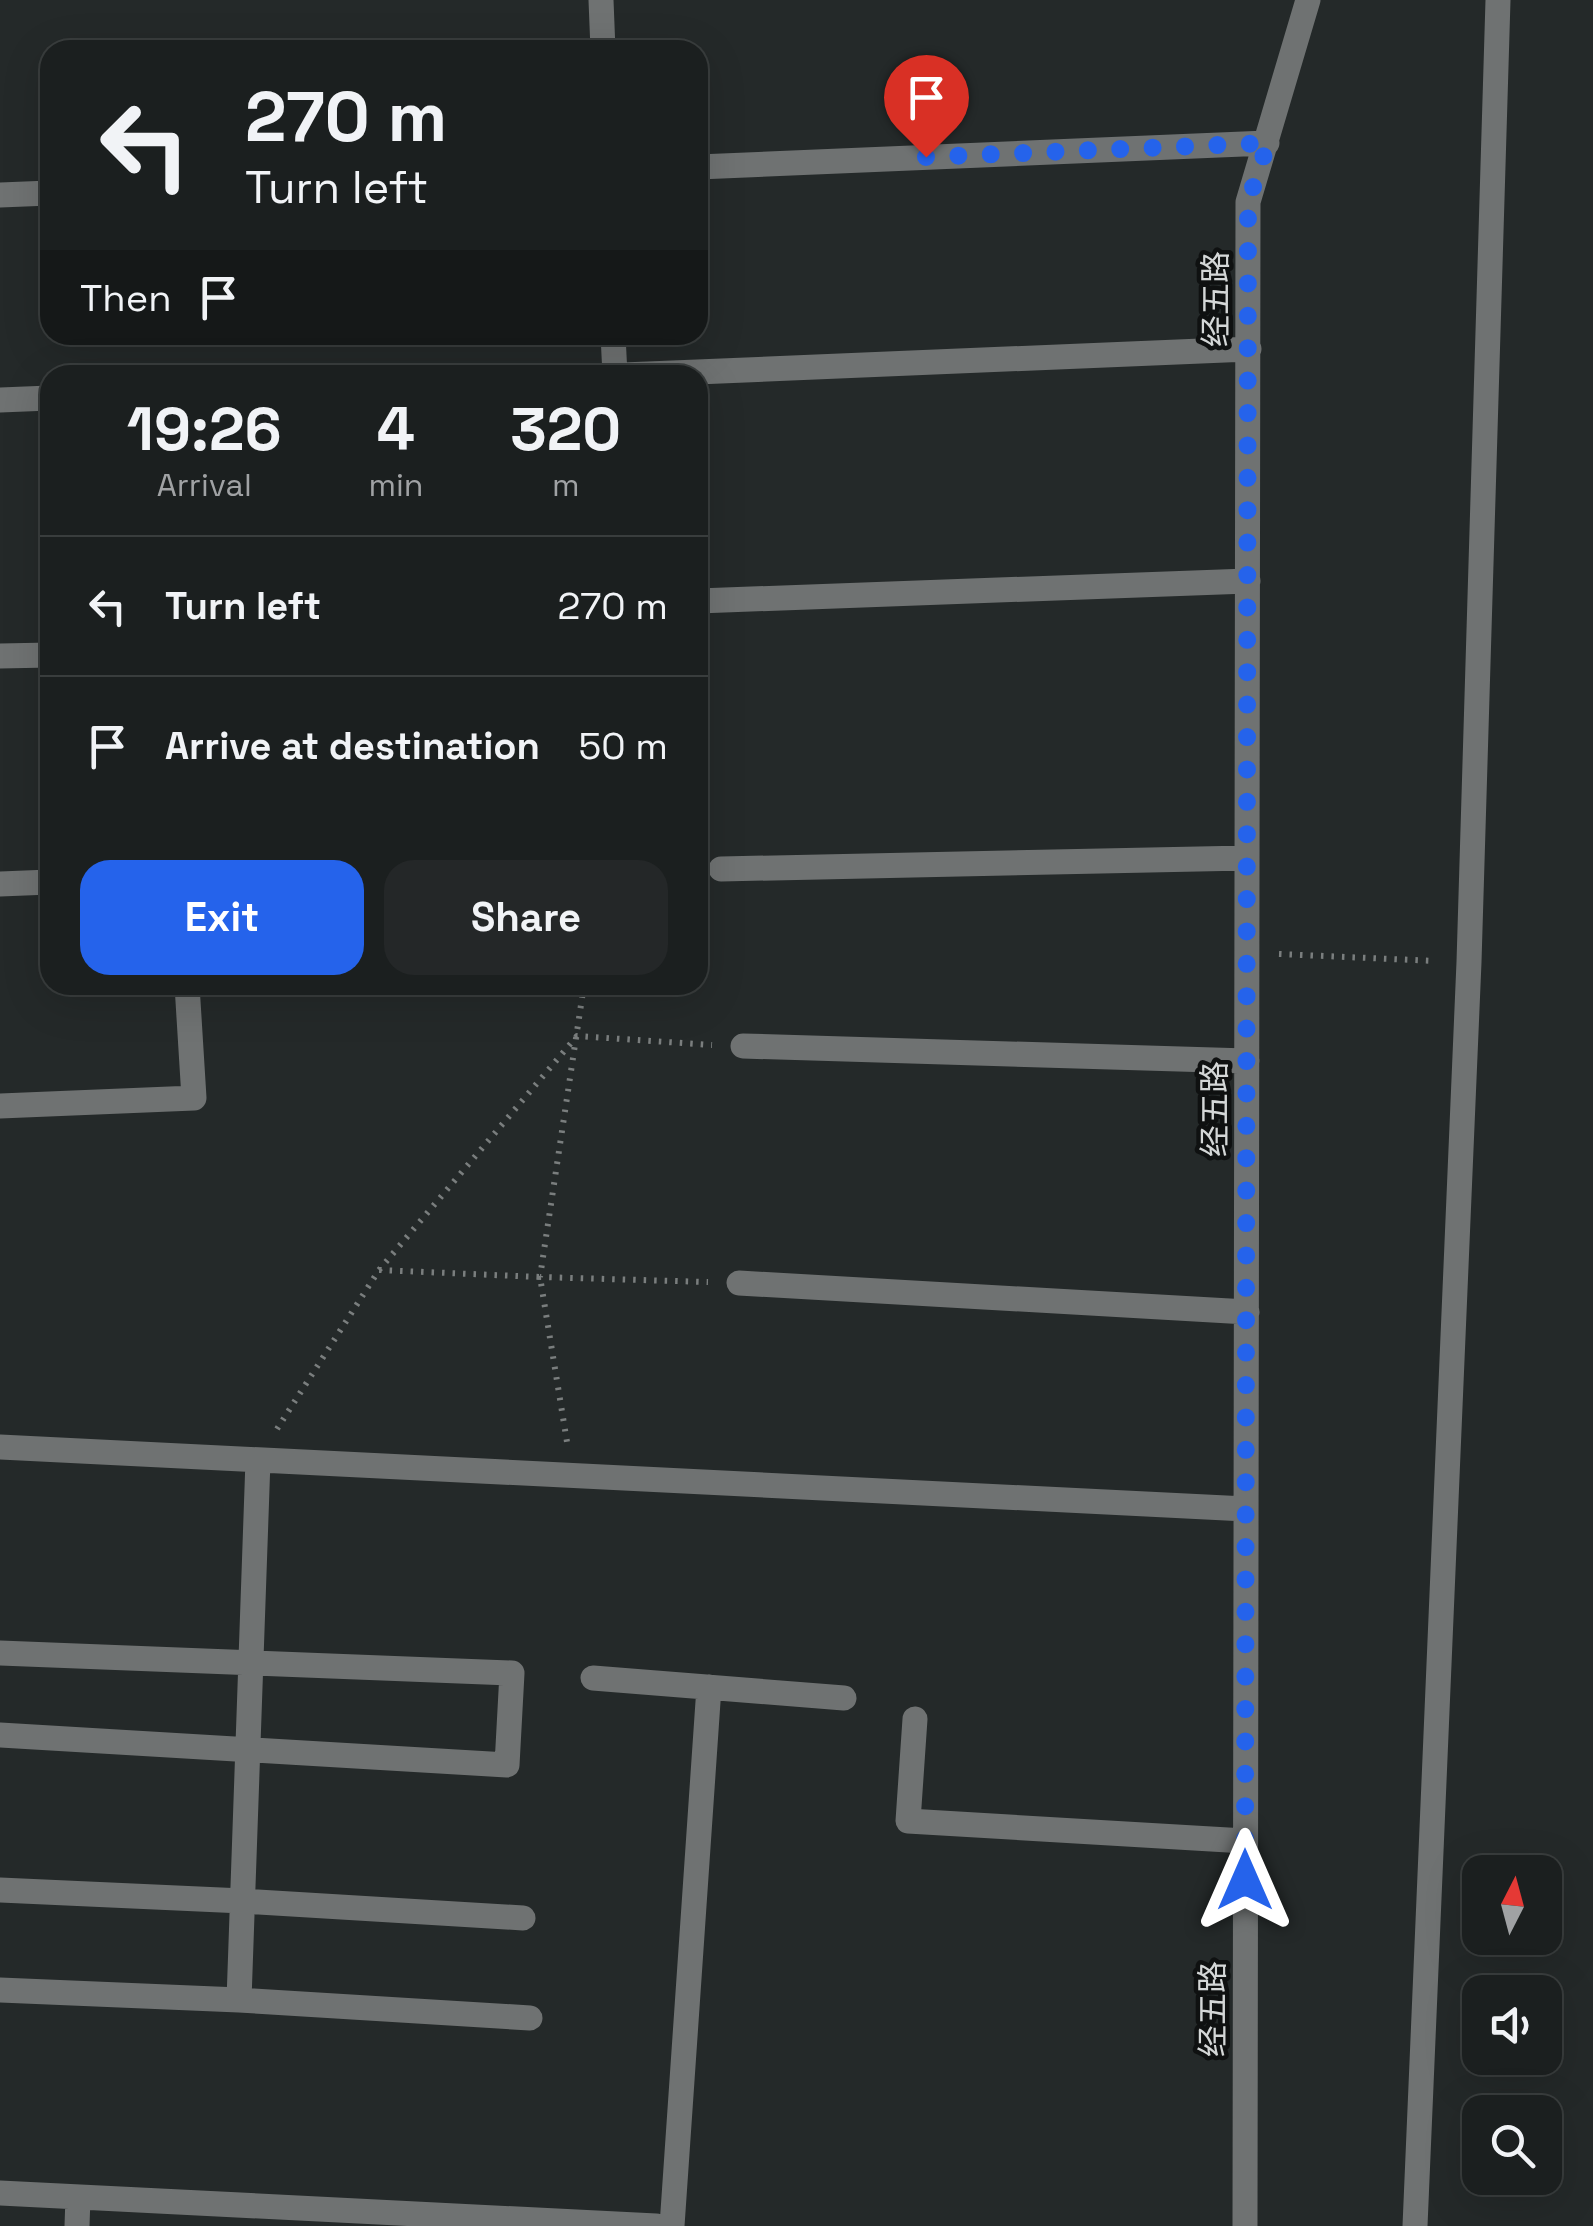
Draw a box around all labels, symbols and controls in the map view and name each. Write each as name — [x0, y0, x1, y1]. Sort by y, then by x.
pin — [884, 55, 969, 158]
icon: arrive — [899, 70, 954, 125]
text: 270 m — [245, 72, 447, 161]
icon: left — [80, 80, 210, 210]
text: Turn left — [245, 159, 428, 216]
street label: 经五路 — [1196, 251, 1236, 347]
icon: arrive — [191, 270, 246, 325]
text: Then — [80, 274, 171, 322]
text: 19:26 — [127, 391, 282, 468]
text: 4 — [377, 391, 415, 468]
text: 320 — [510, 391, 621, 468]
text: Arrival — [157, 465, 252, 505]
text: min — [368, 465, 423, 505]
text: m — [552, 465, 579, 505]
icon: left — [80, 579, 135, 634]
text: Turn left — [165, 582, 321, 630]
text: 270 m — [557, 582, 668, 630]
icon: arrive — [80, 719, 135, 774]
text: Arrive at destination — [165, 722, 540, 770]
text: 50 m — [578, 722, 668, 770]
button: Exit — [80, 860, 364, 975]
button: Share — [384, 860, 668, 975]
street label: 经五路 — [1195, 1061, 1235, 1157]
position arrow — [1193, 1828, 1297, 1932]
north arrow — [1462, 1855, 1562, 1955]
map controls — [1462, 1855, 1562, 2195]
street label: 经五路 — [1193, 1961, 1233, 2057]
button: sound — [1462, 1975, 1562, 2075]
button: search — [1462, 2095, 1562, 2195]

